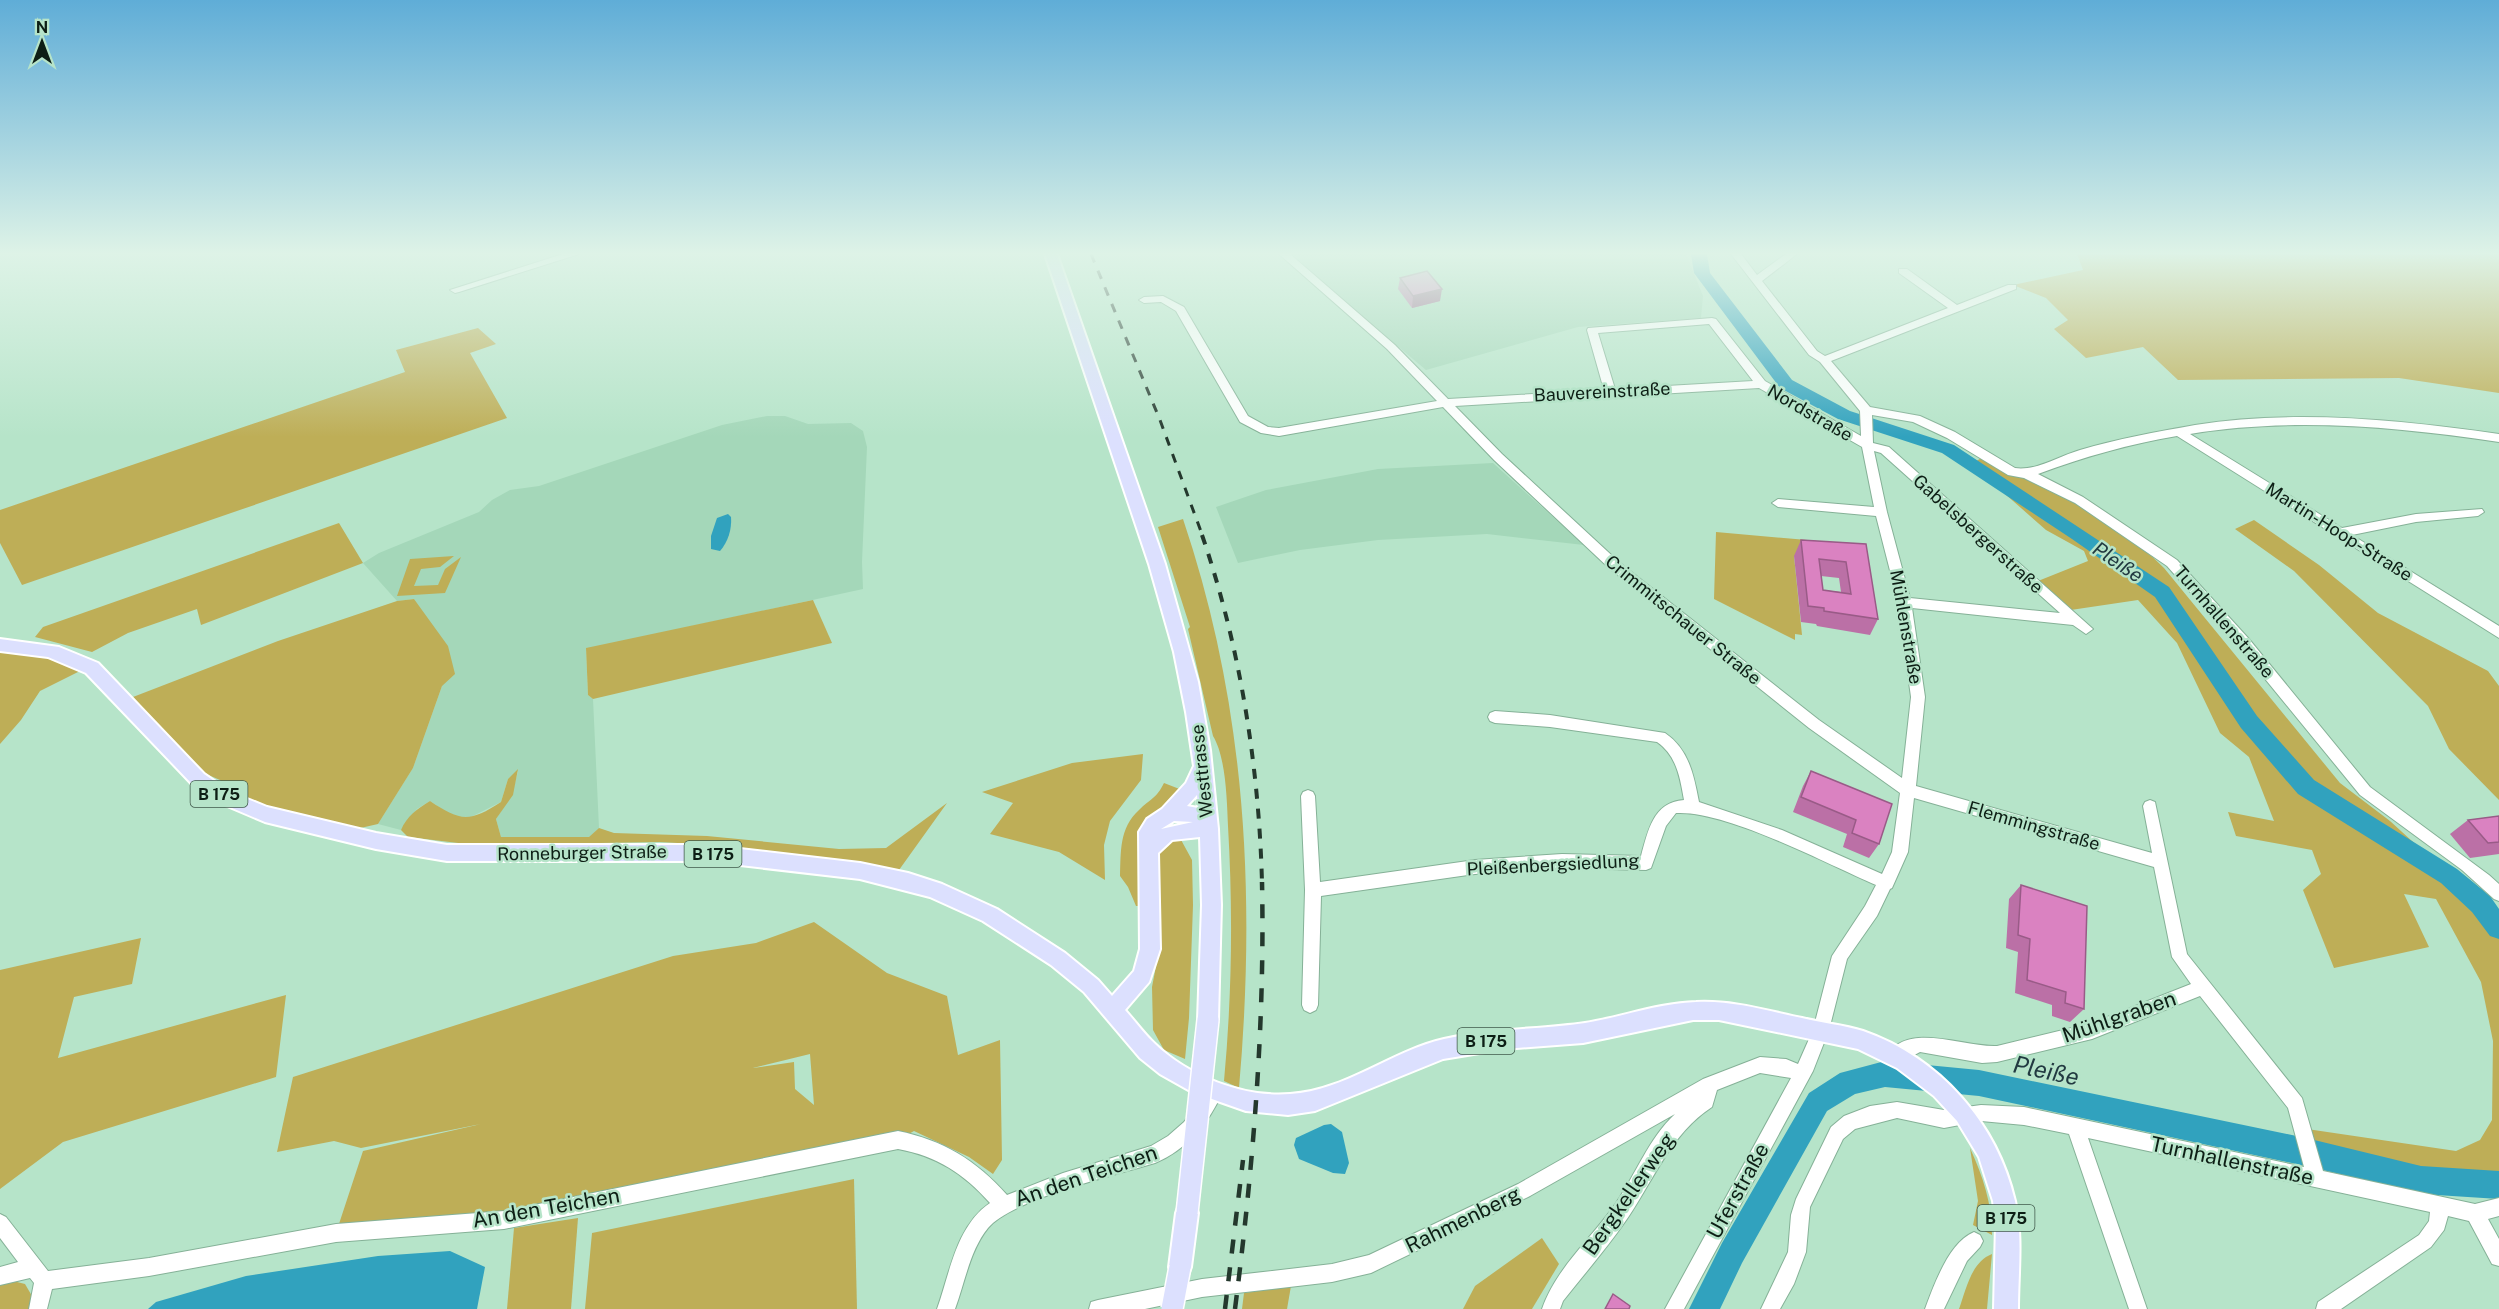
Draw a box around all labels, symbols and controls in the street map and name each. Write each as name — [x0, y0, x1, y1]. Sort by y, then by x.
north arrow — [12, 12, 72, 72]
text: N — [36, 18, 48, 37]
street label: Bauvereinstraße — [1533, 377, 1671, 406]
street label: Nordstraße — [1764, 380, 1856, 445]
street label: Gabelsbergerstraße — [1909, 470, 2048, 597]
street label: Martin-Hoop-Straße — [2262, 478, 2416, 585]
water label: Pleiße — [2088, 536, 2148, 588]
street label: Crimmitschauer Straße — [1601, 550, 1765, 689]
street label: Turnhallenstraße — [2170, 561, 2279, 682]
street label: Mühlenstraße — [1886, 568, 1927, 686]
street label: Westtrasse — [1186, 723, 1217, 819]
road number: B 175 — [190, 781, 248, 807]
street label: Flemmingstraße — [1966, 797, 2103, 854]
street label: Ronneburger Straße — [497, 841, 667, 864]
road number: B 175 — [684, 841, 742, 867]
street label: Pleißenbergsiedlung — [1466, 849, 1640, 880]
street label: Mühlgraben — [2059, 985, 2179, 1048]
road number: B 175 — [1458, 1028, 1514, 1054]
water label: Pleiße — [2011, 1049, 2082, 1091]
street label: Bergkellerweg — [1577, 1128, 1680, 1260]
street label: Turnhallenstraße — [2148, 1131, 2316, 1190]
street label: An den Teichen — [1011, 1139, 1160, 1212]
street label: Uferstraße — [1701, 1139, 1774, 1243]
street label: Rahmenberg — [1401, 1181, 1525, 1258]
street label: An den Teichen — [470, 1182, 621, 1233]
road number: B 175 — [1978, 1205, 2034, 1231]

